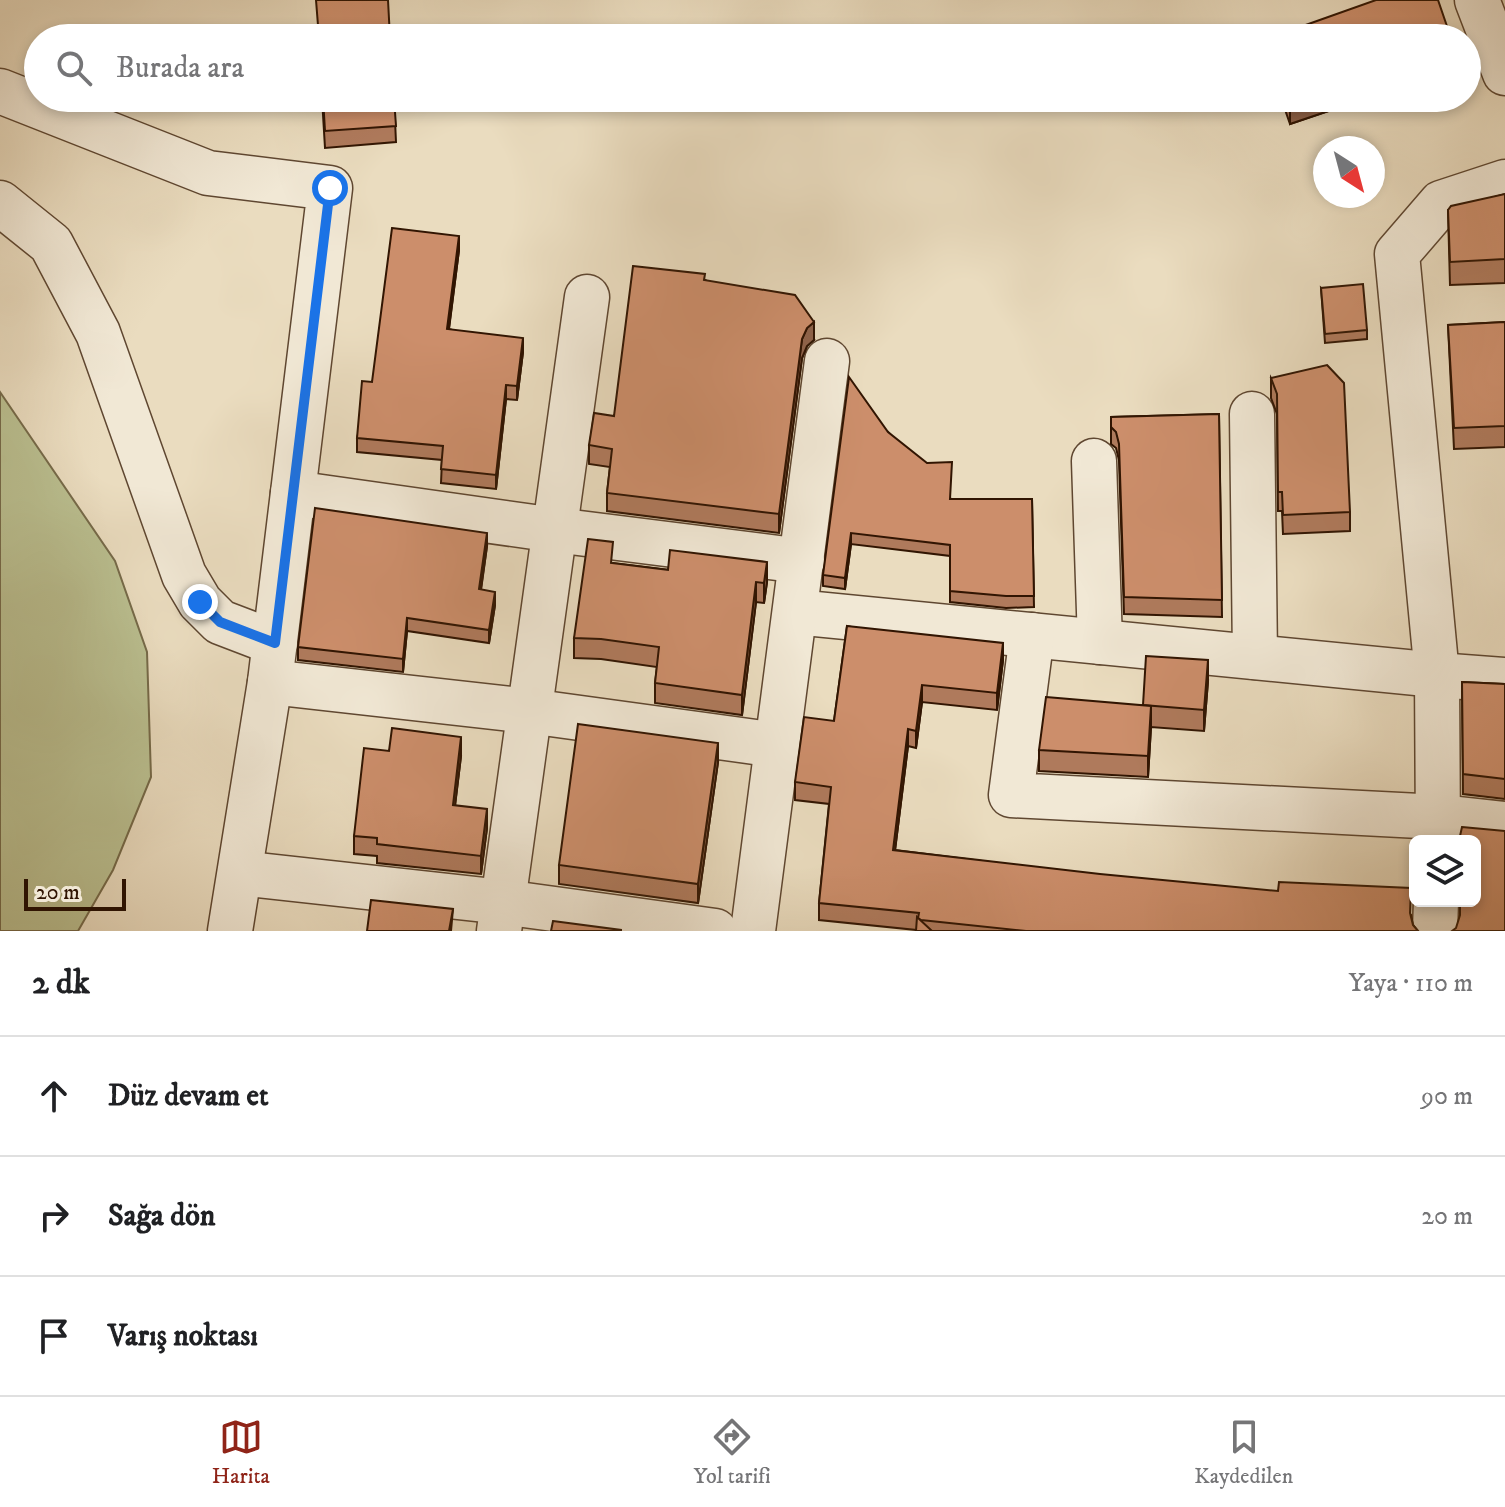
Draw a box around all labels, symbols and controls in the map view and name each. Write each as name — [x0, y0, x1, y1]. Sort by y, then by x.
search box — [24, 24, 1481, 112]
icon: search — [52, 46, 96, 90]
text: Burada ara — [116, 50, 244, 87]
north arrow — [1313, 136, 1385, 208]
route start — [312, 170, 348, 206]
route end — [182, 584, 218, 620]
map controls — [1409, 835, 1481, 907]
button: layers — [1409, 835, 1481, 907]
scale bar — [24, 875, 126, 911]
text: 20 m — [36, 879, 80, 906]
text: 2 dk — [32, 962, 90, 1004]
text: Yaya · 110 m — [1348, 967, 1473, 1000]
icon: ahead — [32, 1074, 76, 1118]
text: Düz devam et — [108, 1078, 269, 1115]
text: 90 m — [1421, 1080, 1473, 1113]
icon: right — [32, 1194, 76, 1238]
text: Sağa dön — [108, 1198, 216, 1235]
text: 20 m — [1421, 1200, 1473, 1233]
icon: arrive — [32, 1314, 76, 1358]
text: Varış noktası — [108, 1318, 258, 1355]
tab: Harita — [212, 1415, 270, 1490]
tab: Yol tarifi — [693, 1415, 771, 1490]
tab: Kaydedilen — [1194, 1415, 1293, 1490]

